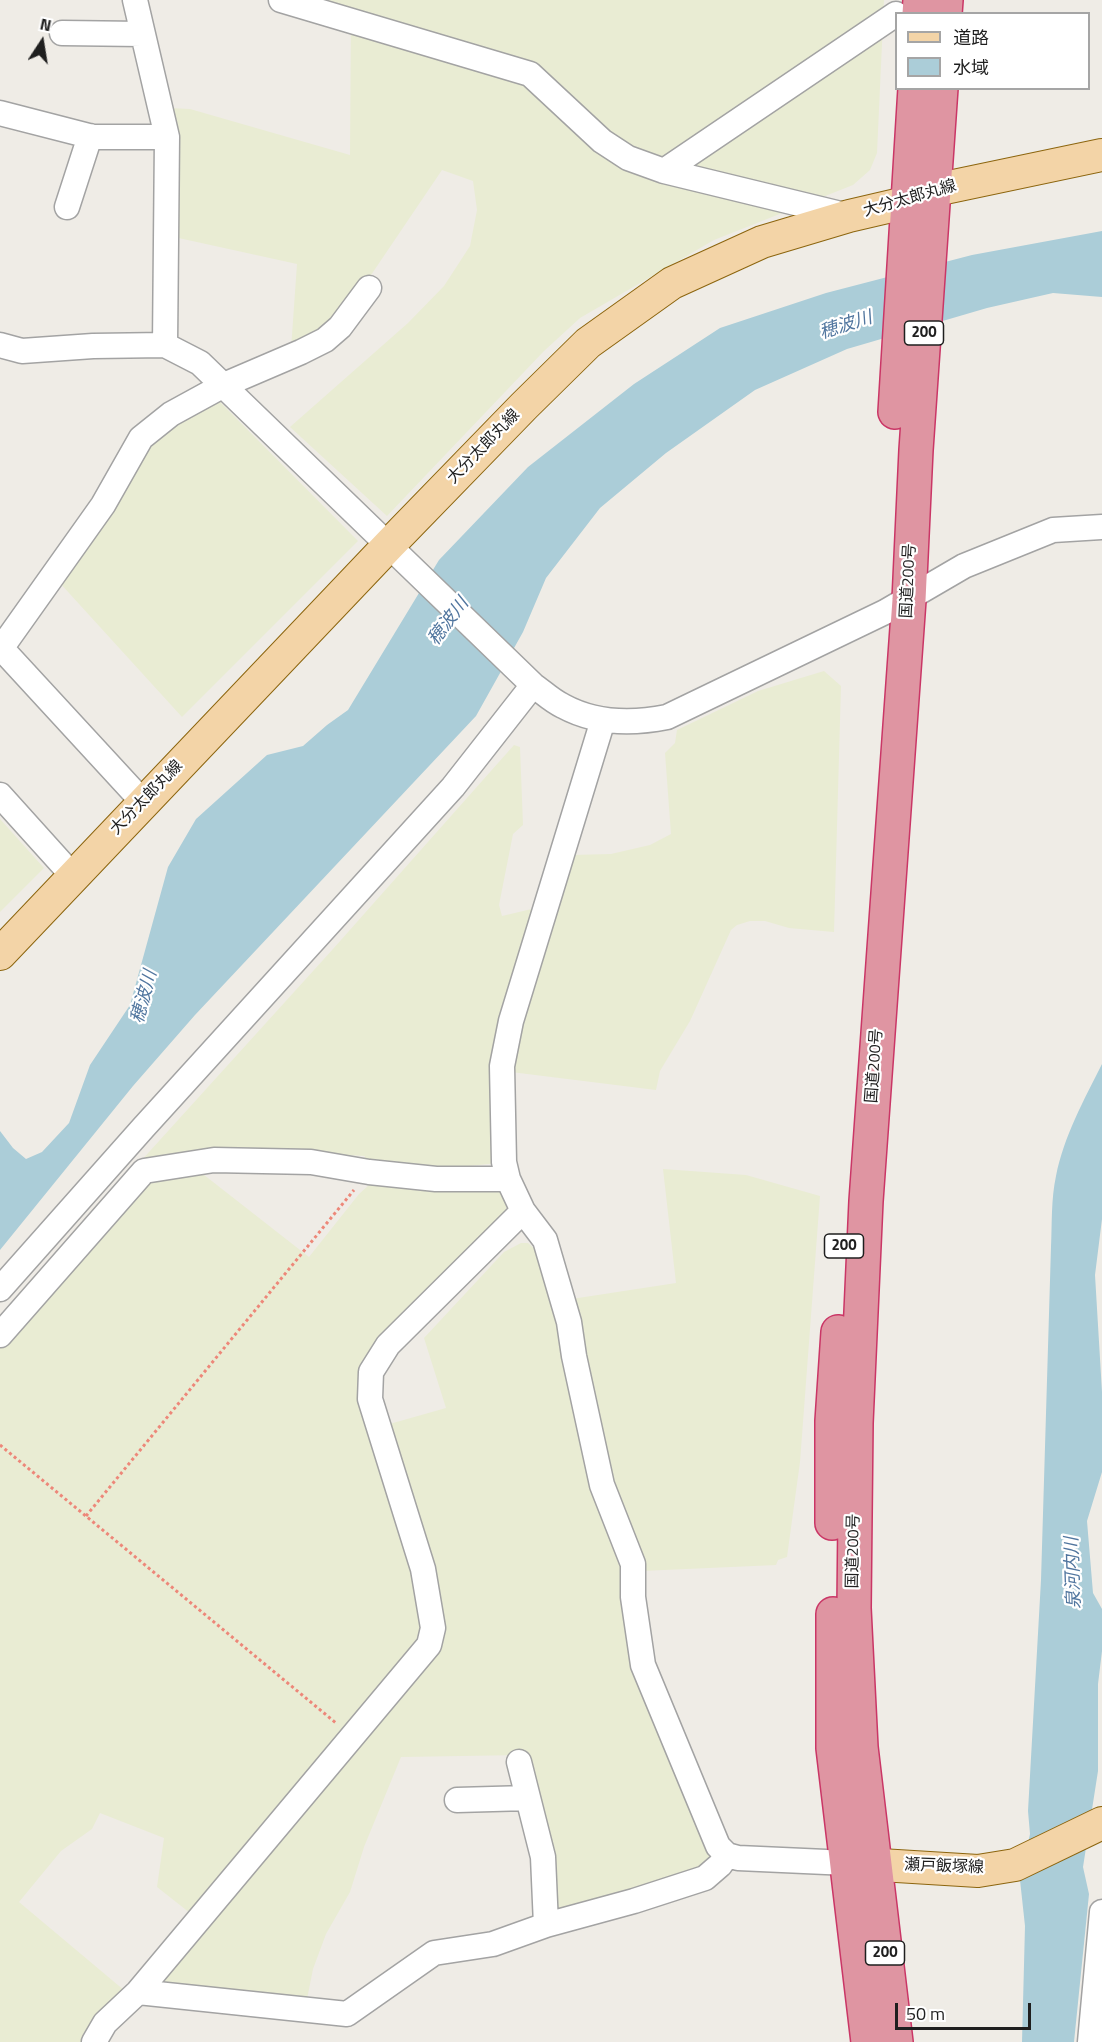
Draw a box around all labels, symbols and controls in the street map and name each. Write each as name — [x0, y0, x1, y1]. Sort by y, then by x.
north arrow — [12, 12, 72, 72]
text: N — [38, 12, 54, 37]
legend — [895, 12, 1090, 90]
text: 道路 — [953, 24, 989, 51]
text: 水域 — [953, 54, 989, 81]
street label: 大分太郎丸線 — [861, 177, 959, 221]
water label: 穂波川 — [817, 307, 875, 345]
road number: 200 — [904, 321, 944, 345]
street label: 大分太郎丸線 — [444, 406, 524, 488]
street label: 国道200号 — [897, 543, 921, 619]
water label: 穂波川 — [424, 594, 474, 650]
street label: 大分太郎丸線 — [107, 757, 187, 839]
water label: 穂波川 — [128, 968, 162, 1026]
street label: 国道200号 — [863, 1028, 887, 1104]
road number: 200 — [824, 1234, 864, 1258]
street label: 国道200号 — [844, 1513, 864, 1589]
water label: 泉河内川 — [1062, 1537, 1086, 1609]
street label: 瀬戸飯塚線 — [904, 1856, 984, 1878]
road number: 200 — [866, 1941, 904, 1965]
scale bar — [898, 1991, 1034, 2029]
text: 50 m — [906, 2000, 945, 2027]

